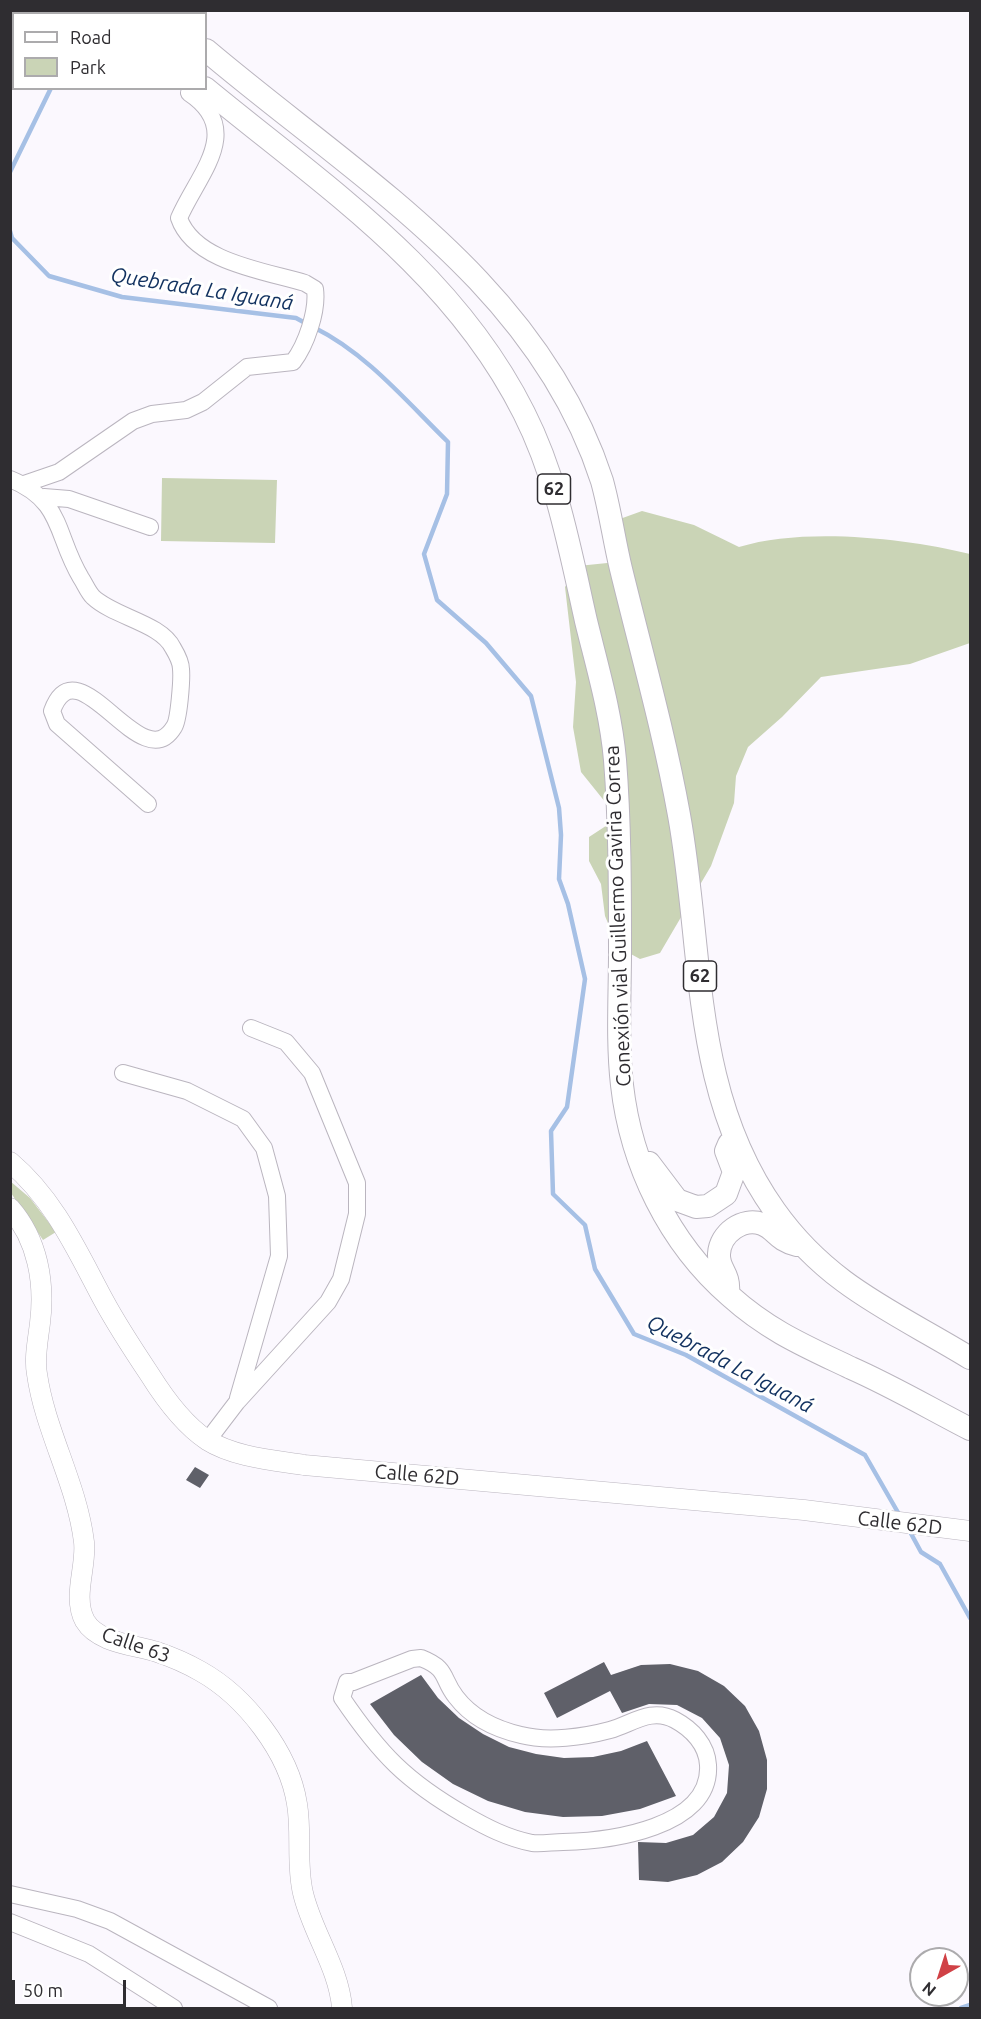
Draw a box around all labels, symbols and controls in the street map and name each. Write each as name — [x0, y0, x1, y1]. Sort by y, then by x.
legend — [12, 12, 207, 90]
text: Road — [70, 27, 112, 47]
text: Park — [70, 57, 106, 77]
water label: Quebrada La Iguaná — [109, 262, 295, 316]
road number: 62 — [538, 474, 570, 504]
street label: Conexión vial Guillermo Gaviria Correa — [600, 745, 636, 1087]
road number: 62 — [684, 961, 716, 991]
water label: Quebrada La Iguaná — [643, 1310, 817, 1418]
street label: Calle 62D — [373, 1459, 461, 1491]
street label: Calle 62D — [856, 1506, 944, 1540]
street label: Calle 63 — [98, 1622, 174, 1668]
north arrow — [909, 1947, 969, 2007]
scale bar — [15, 1968, 129, 2006]
text: N — [919, 1979, 939, 2000]
text: 50 m — [23, 1980, 63, 2000]

